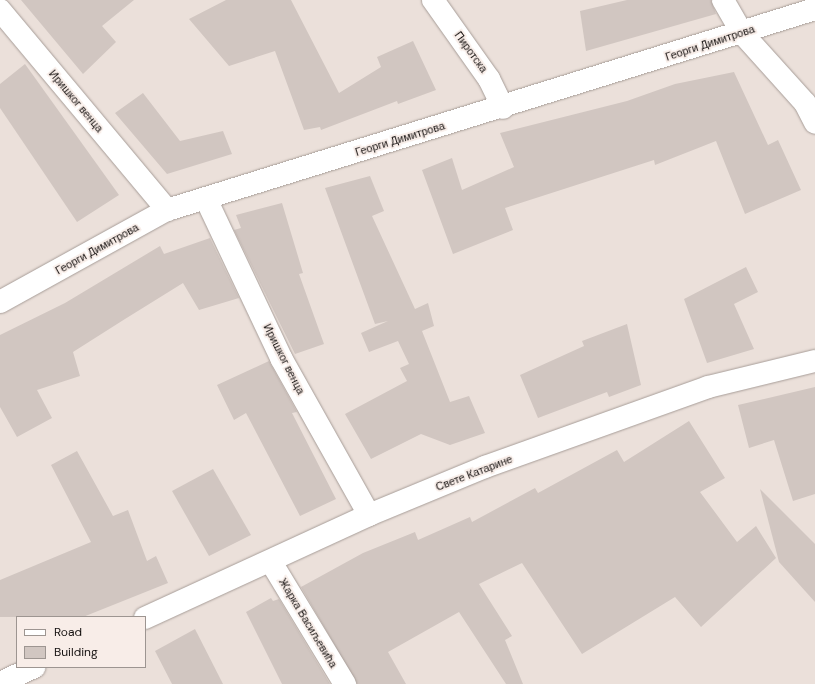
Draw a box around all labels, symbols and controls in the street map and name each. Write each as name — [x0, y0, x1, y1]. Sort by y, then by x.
street label: Георги Димитрова — [664, 22, 756, 64]
street label: Пиротска — [452, 29, 490, 75]
street label: Иришког венца — [46, 67, 106, 135]
street label: Георги Димитрова — [354, 119, 446, 159]
street label: Георги Димитрова — [53, 221, 141, 277]
street label: Иришког венца — [261, 322, 307, 396]
street label: Свете Катарине — [434, 452, 514, 494]
street label: Жарка Васиљевића — [276, 576, 340, 670]
legend — [16, 616, 146, 668]
text: Road — [54, 624, 82, 640]
text: Building — [54, 644, 98, 660]

